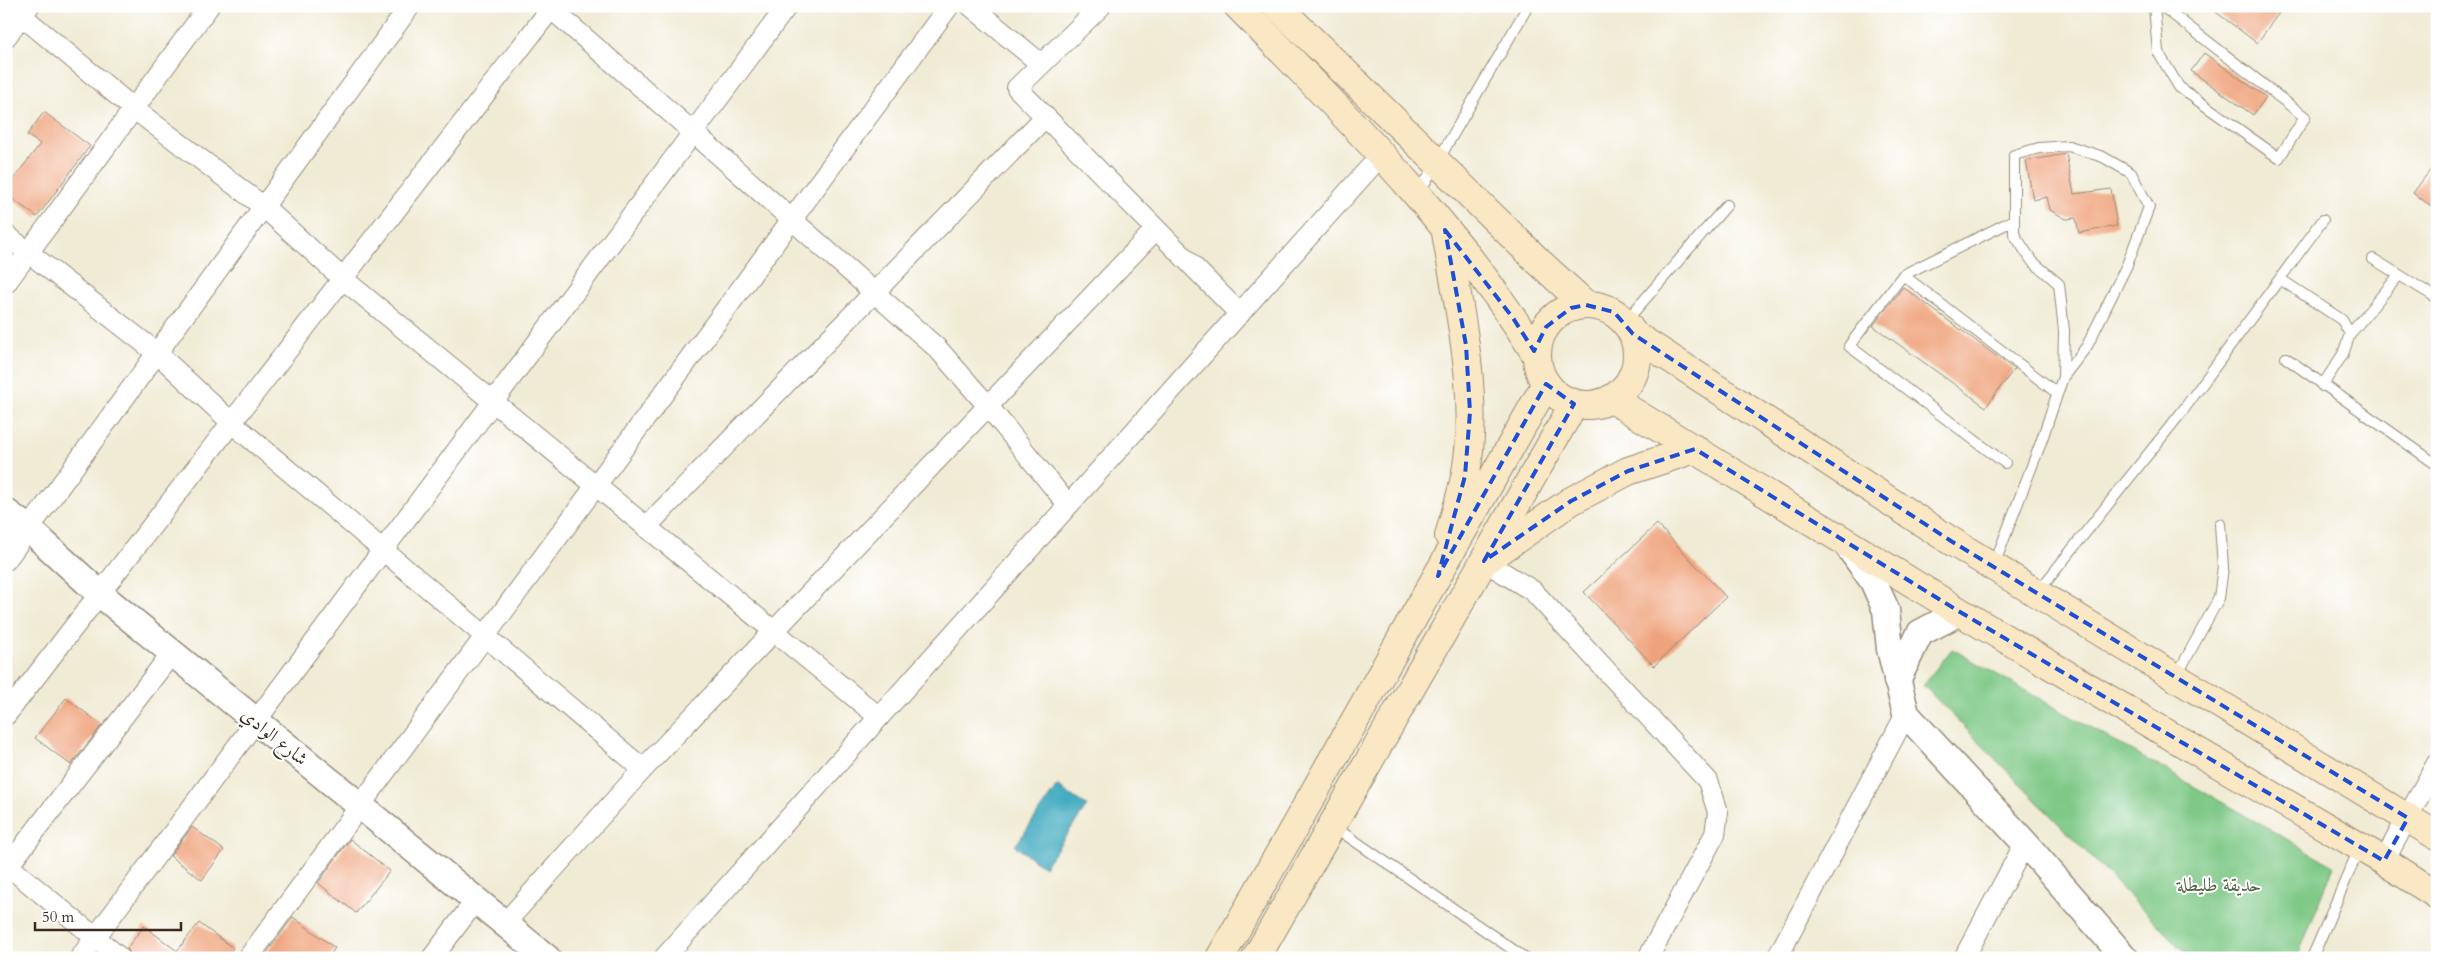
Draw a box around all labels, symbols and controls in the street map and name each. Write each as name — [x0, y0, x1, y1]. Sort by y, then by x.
street label: شارع الوادي — [234, 702, 313, 773]
park label: حديقة طليطلة — [2176, 872, 2261, 898]
scale bar — [35, 899, 181, 931]
text: 50 m — [42, 907, 74, 927]

